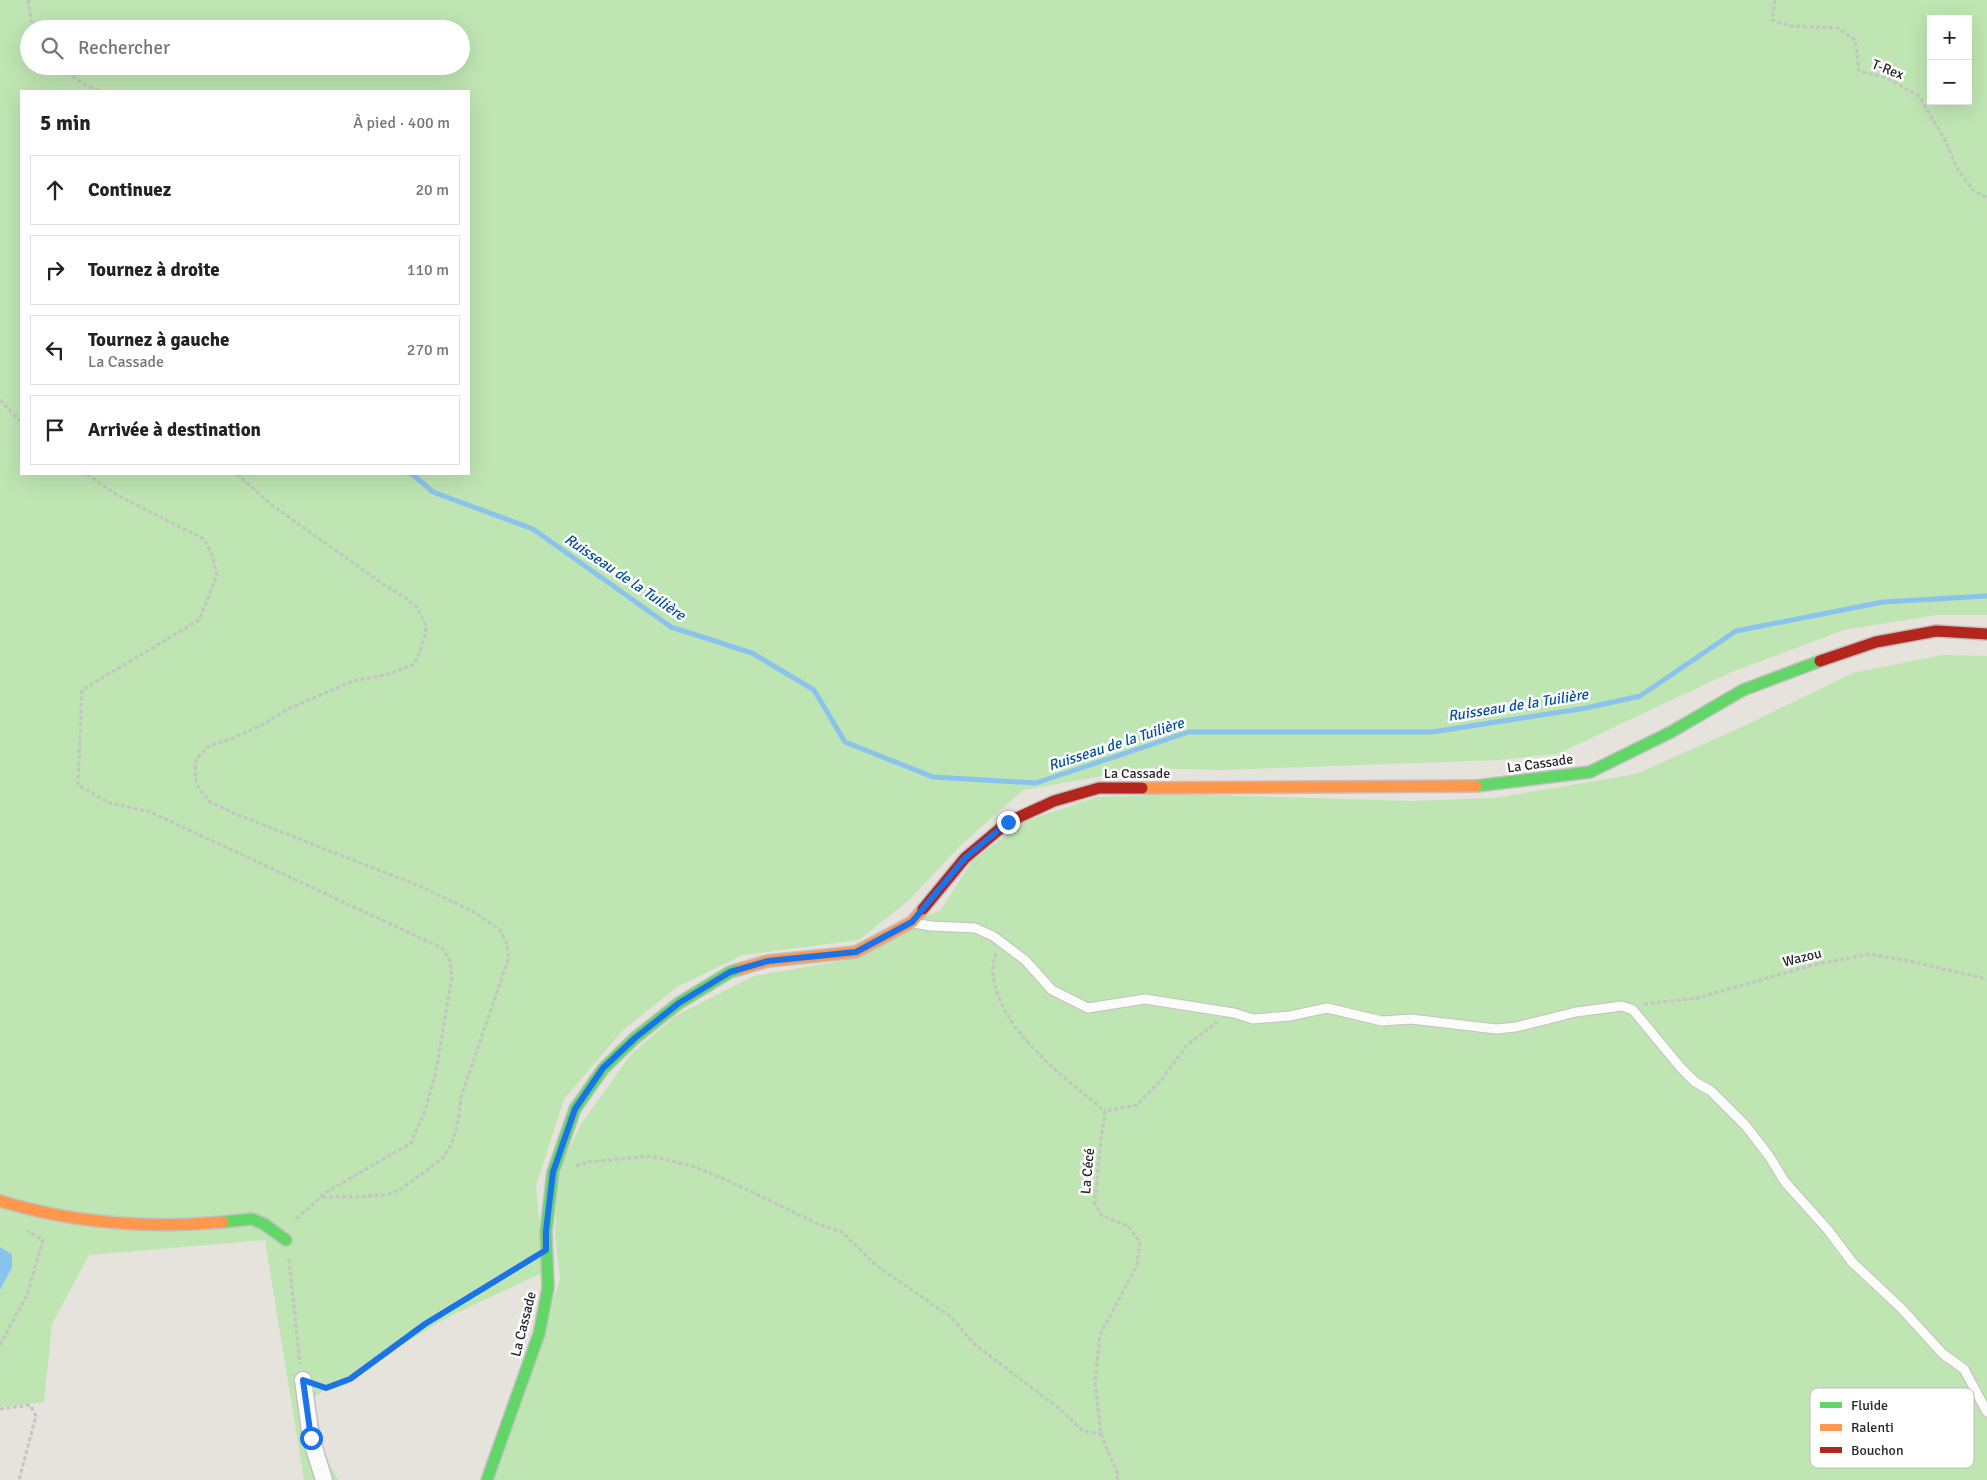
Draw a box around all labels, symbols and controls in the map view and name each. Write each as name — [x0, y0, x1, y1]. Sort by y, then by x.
map controls — [1927, 15, 1972, 105]
button: + — [1927, 15, 1972, 60]
search box — [20, 20, 470, 75]
icon: search — [38, 34, 66, 62]
text: Rechercher — [78, 36, 170, 60]
street label: T-Rex — [1869, 56, 1907, 83]
button: − — [1927, 60, 1972, 105]
text: 5 min — [40, 110, 91, 136]
text: À pied · 400 m — [353, 113, 450, 133]
icon: ahead — [41, 176, 69, 204]
text: Continuez — [88, 178, 171, 202]
text: 20 m — [415, 180, 449, 200]
icon: right — [41, 256, 69, 284]
text: Tournez à droite — [88, 258, 220, 282]
text: 110 m — [407, 260, 449, 280]
text: Tournez à gauche — [88, 328, 229, 352]
icon: left — [41, 336, 69, 364]
text: 270 m — [407, 340, 449, 360]
text: La Cassade — [88, 352, 164, 372]
icon: arrive — [41, 416, 69, 444]
text: Arrivée à destination — [88, 418, 261, 442]
water label: Ruisseau de la Tuilière — [561, 530, 690, 625]
water label: Ruisseau de la Tuilière — [1447, 685, 1591, 725]
water label: Ruisseau de la Tuilière — [1046, 713, 1188, 774]
street label: La Cassade — [1506, 750, 1574, 777]
street label: La Cassade — [1104, 765, 1170, 782]
route end — [997, 811, 1020, 834]
street label: Wazou — [1781, 944, 1823, 971]
street label: La Cécé — [1077, 1147, 1098, 1195]
street label: La Cassade — [507, 1290, 540, 1358]
legend — [1810, 1388, 1974, 1468]
text: Fluide — [1851, 1397, 1888, 1414]
text: Ralenti — [1851, 1419, 1894, 1436]
route start — [300, 1427, 323, 1450]
text: Bouchon — [1851, 1442, 1904, 1459]

